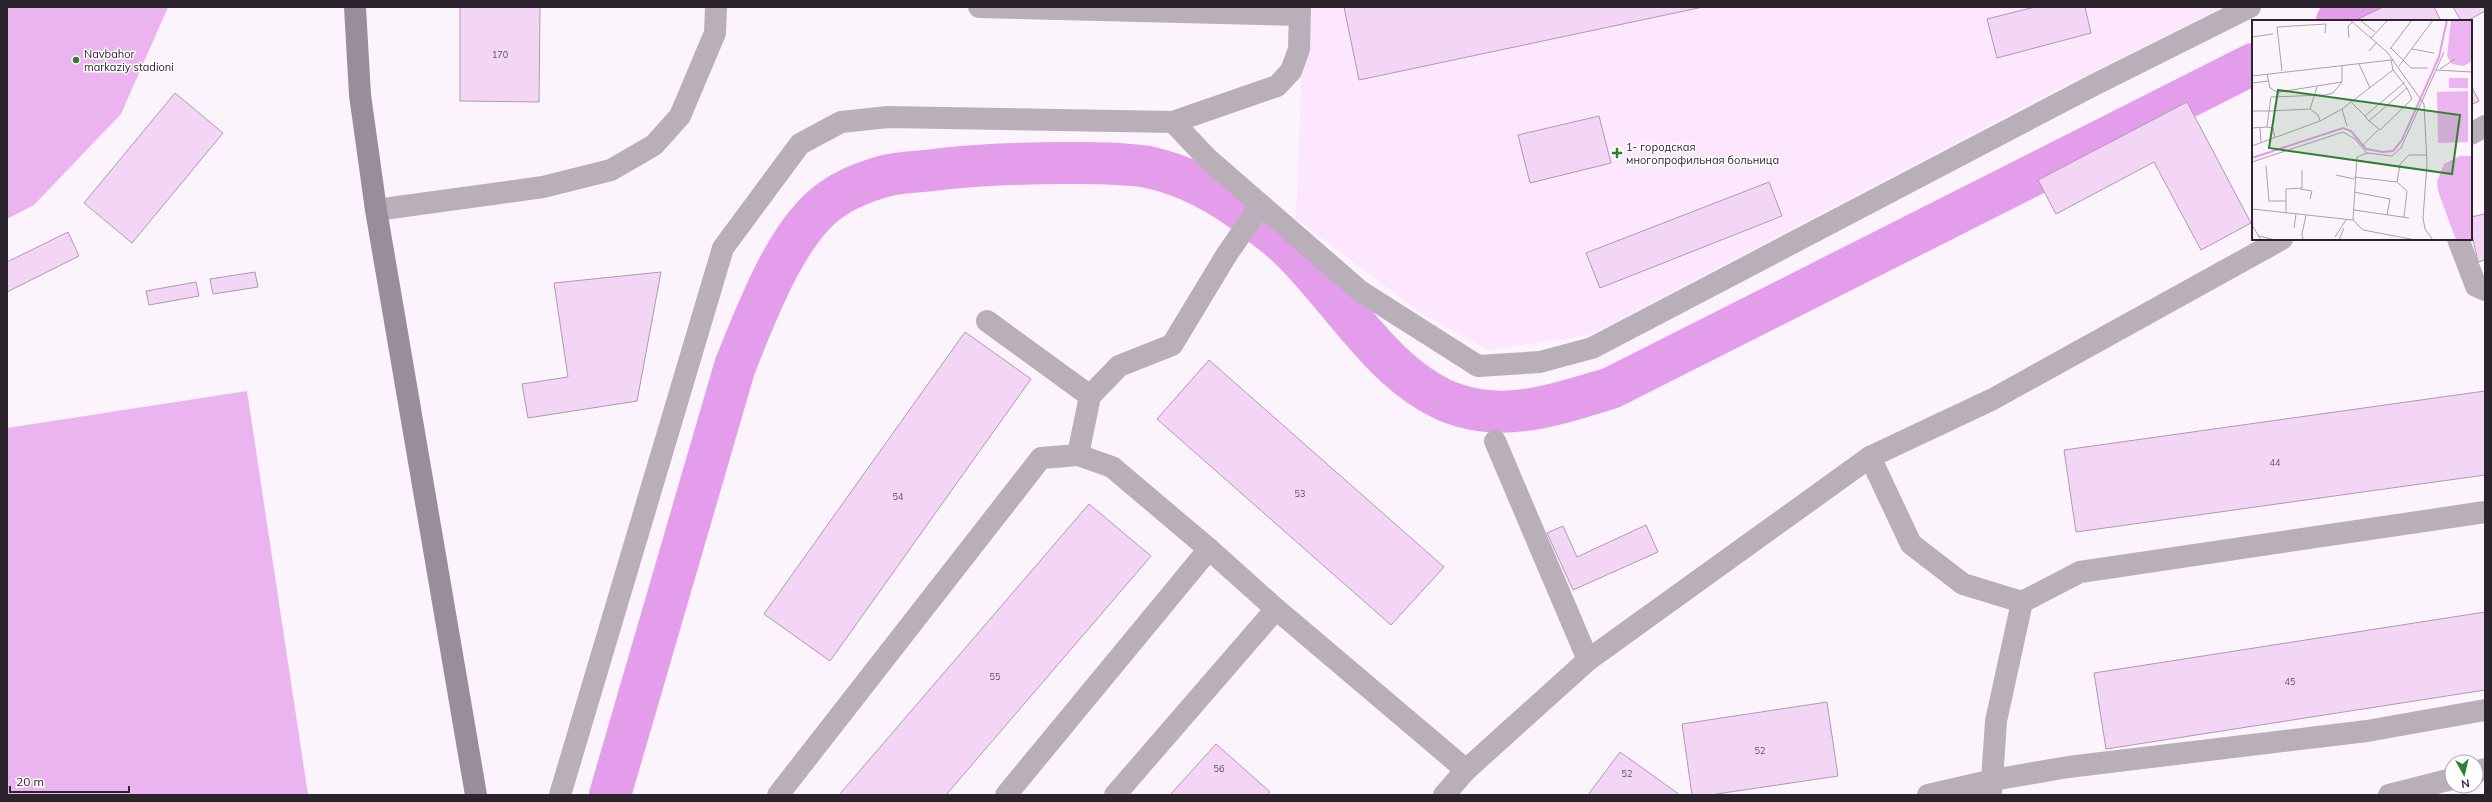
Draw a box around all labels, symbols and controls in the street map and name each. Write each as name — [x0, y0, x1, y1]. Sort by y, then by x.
inset map — [2252, 20, 2472, 240]
place label: Navbahor markaziy stadioni — [84, 47, 174, 74]
house number: 170 — [492, 49, 508, 60]
marker: Navbahor markaziy stadioni — [71, 55, 81, 65]
place label: 1- городская многопрофильная больница — [1626, 140, 1779, 167]
marker: 1- городская многопрофильная больница — [1611, 147, 1623, 159]
house number: 44 — [2270, 457, 2281, 468]
house number: 53 — [1295, 488, 1305, 499]
house number: 54 — [893, 491, 904, 502]
house number: 55 — [990, 671, 1001, 682]
house number: 45 — [2285, 676, 2296, 687]
house number: 52 — [1755, 745, 1765, 756]
north arrow — [2444, 754, 2484, 794]
house number: 56 — [1214, 763, 1224, 774]
scale bar — [10, 768, 129, 794]
house number: 52 — [1622, 768, 1632, 779]
text: 20 m — [16, 774, 44, 789]
text: N — [2460, 776, 2470, 791]

